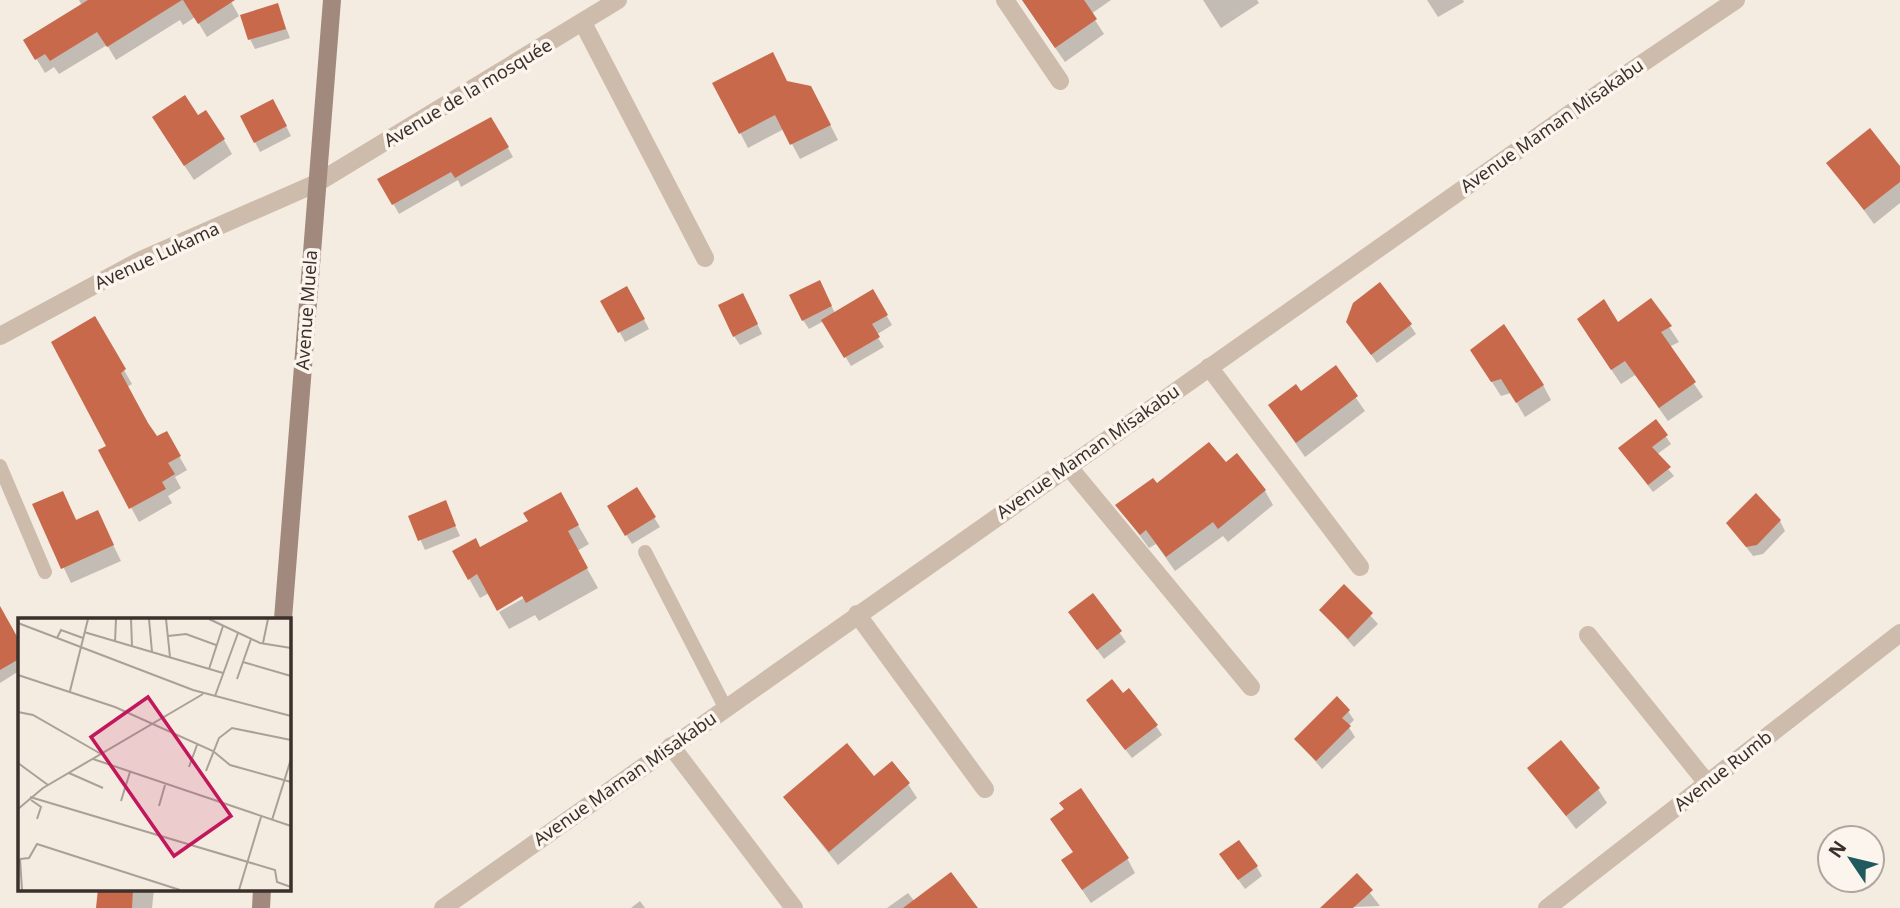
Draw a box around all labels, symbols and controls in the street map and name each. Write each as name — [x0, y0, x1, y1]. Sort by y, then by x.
street label: Avenue de la mosquée — [379, 32, 556, 152]
street label: Avenue Maman Misakabu — [1455, 53, 1648, 198]
street label: Avenue Lukama — [90, 216, 223, 295]
street label: Avenue Muela — [290, 249, 322, 371]
street label: Avenue Maman Misakabu — [991, 379, 1184, 524]
inset map — [18, 618, 290, 890]
street label: Avenue Maman Misakabu — [528, 706, 721, 851]
street label: Avenue Rumb — [1668, 724, 1776, 816]
north arrow — [1816, 824, 1886, 894]
text: N — [1822, 835, 1852, 863]

